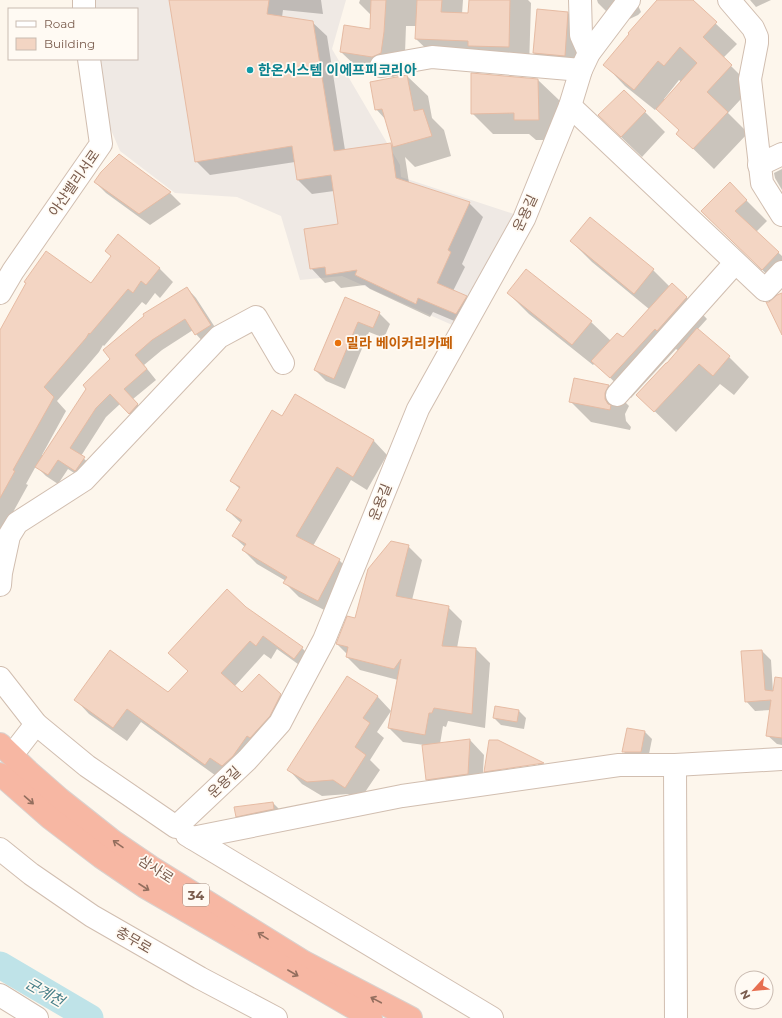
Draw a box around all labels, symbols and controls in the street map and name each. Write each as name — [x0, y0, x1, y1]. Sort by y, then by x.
legend — [8, 8, 138, 60]
text: Road — [44, 16, 75, 31]
text: Building — [44, 36, 95, 51]
place label: 한온시스템 이에프피코리아 — [258, 61, 417, 79]
marker: 한온시스템 이에프피코리아 — [245, 65, 255, 75]
street label: 아산밸리서로 — [44, 146, 104, 220]
street label: 운용길 — [509, 192, 541, 234]
place label: 밀라 베이커리카페 — [346, 334, 453, 352]
marker: 밀라 베이커리카페 — [333, 338, 343, 348]
street label: 운용길 — [364, 481, 396, 523]
street label: 운용길 — [204, 762, 244, 802]
one-way arrow — [24, 796, 34, 805]
one-way arrow — [113, 840, 124, 848]
street label: 삼사로 — [135, 851, 177, 887]
one-way arrow — [138, 883, 150, 891]
road number: 34 — [183, 884, 209, 906]
street label: 충무로 — [113, 923, 155, 958]
one-way arrow — [257, 932, 269, 940]
one-way arrow — [287, 970, 299, 978]
north arrow — [734, 970, 774, 1010]
water label: 군계천 — [22, 973, 70, 1012]
text: N — [737, 987, 753, 1002]
one-way arrow — [370, 996, 382, 1003]

